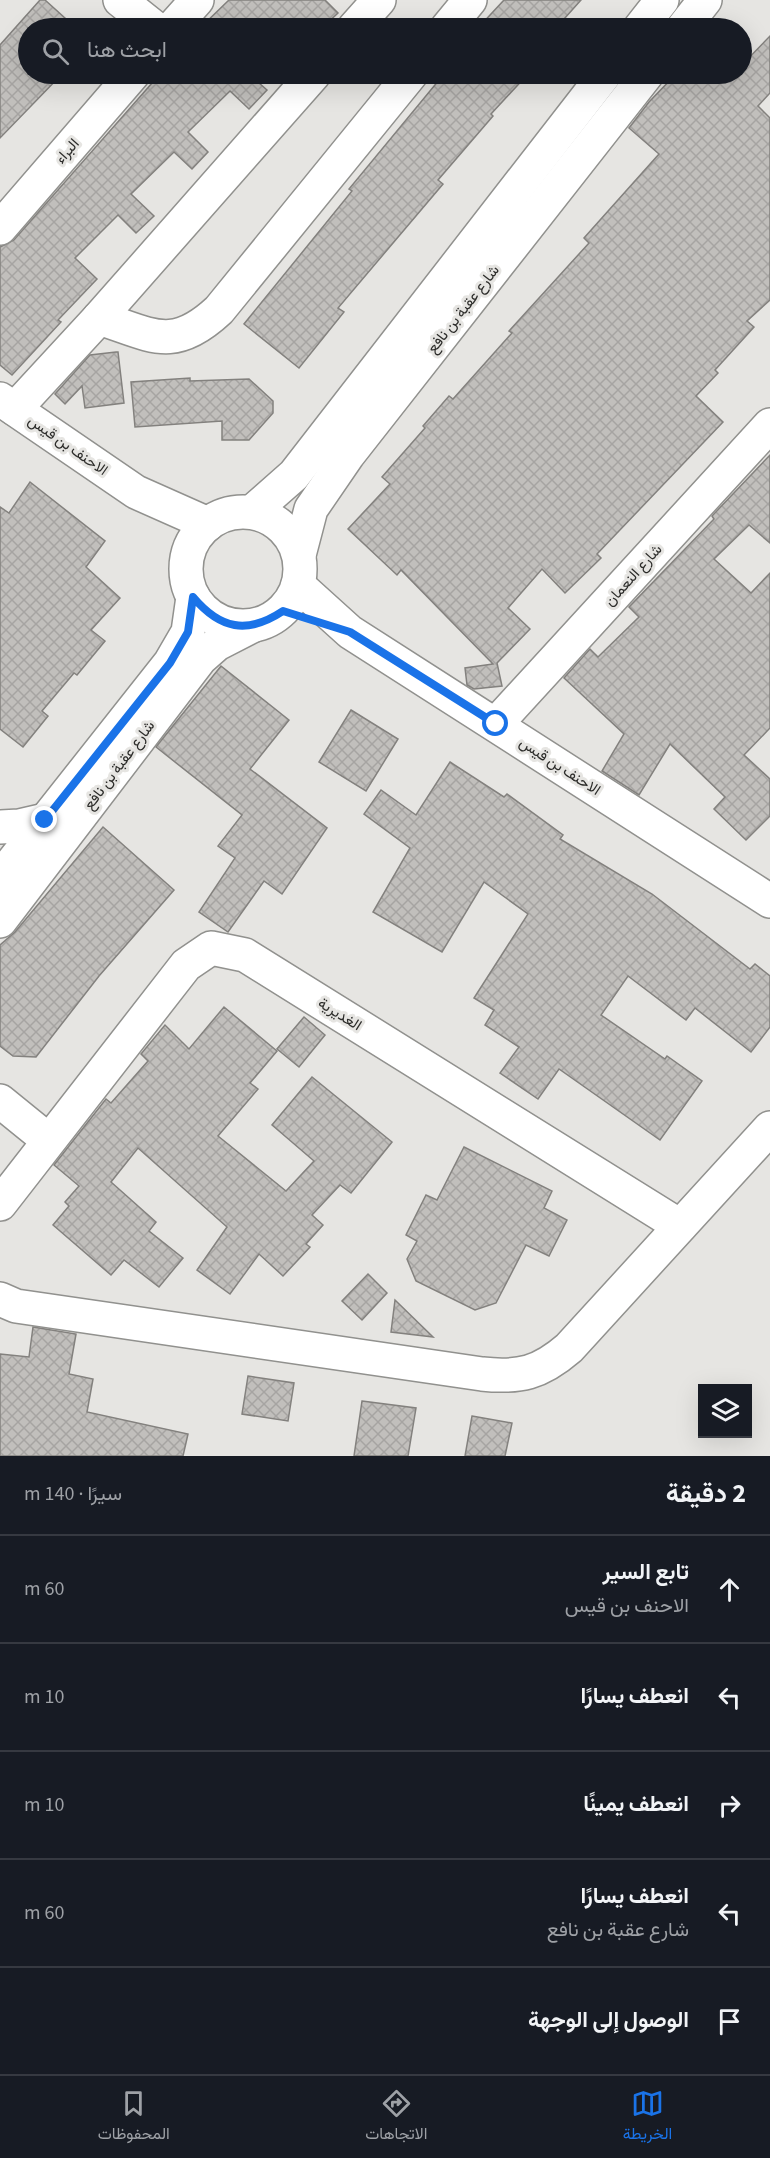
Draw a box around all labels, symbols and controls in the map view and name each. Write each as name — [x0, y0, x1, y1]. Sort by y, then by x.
search box — [18, 18, 752, 84]
text: ابحث هنا — [87, 34, 167, 66]
icon: search — [39, 35, 72, 68]
street label: البراء — [50, 134, 84, 169]
street label: شارع عقبة بن نافع — [422, 261, 505, 358]
street label: الاحنف بن قيس — [24, 410, 112, 481]
street label: شارع النعمان — [600, 539, 667, 611]
route start — [482, 710, 508, 736]
street label: شارع عقبة بن نافع — [79, 716, 160, 814]
street label: الاحنف بن قيس — [515, 732, 605, 801]
route end — [31, 806, 57, 832]
street label: الغديرية — [314, 993, 366, 1036]
map controls — [698, 1384, 752, 1438]
button: layers — [698, 1384, 752, 1438]
text: 2 دقيقة — [666, 1475, 746, 1512]
text: سيرًا · 140 m — [24, 1480, 122, 1508]
text: تابع السير — [603, 1556, 689, 1588]
icon: ahead — [713, 1573, 746, 1606]
text: 60 m — [24, 1575, 64, 1603]
text: الاحنف بن قيس — [565, 1592, 689, 1620]
text: انعطف يسارًا — [580, 1680, 689, 1712]
icon: left — [713, 1681, 746, 1714]
text: 10 m — [24, 1683, 64, 1711]
text: انعطف يمينًا — [583, 1788, 689, 1820]
icon: right — [713, 1789, 746, 1822]
text: 10 m — [24, 1791, 64, 1819]
text: انعطف يسارًا — [580, 1880, 689, 1912]
icon: left — [713, 1897, 746, 1930]
text: 60 m — [24, 1899, 64, 1927]
text: شارع عقبة بن نافع — [547, 1916, 689, 1944]
text: الوصول إلى الوجهة — [528, 2004, 689, 2036]
icon: arrive — [713, 2005, 746, 2038]
tab: المحفوظات — [98, 2087, 170, 2148]
tab: الاتجاهات — [365, 2087, 427, 2148]
tab: الخريطة — [623, 2087, 672, 2148]

